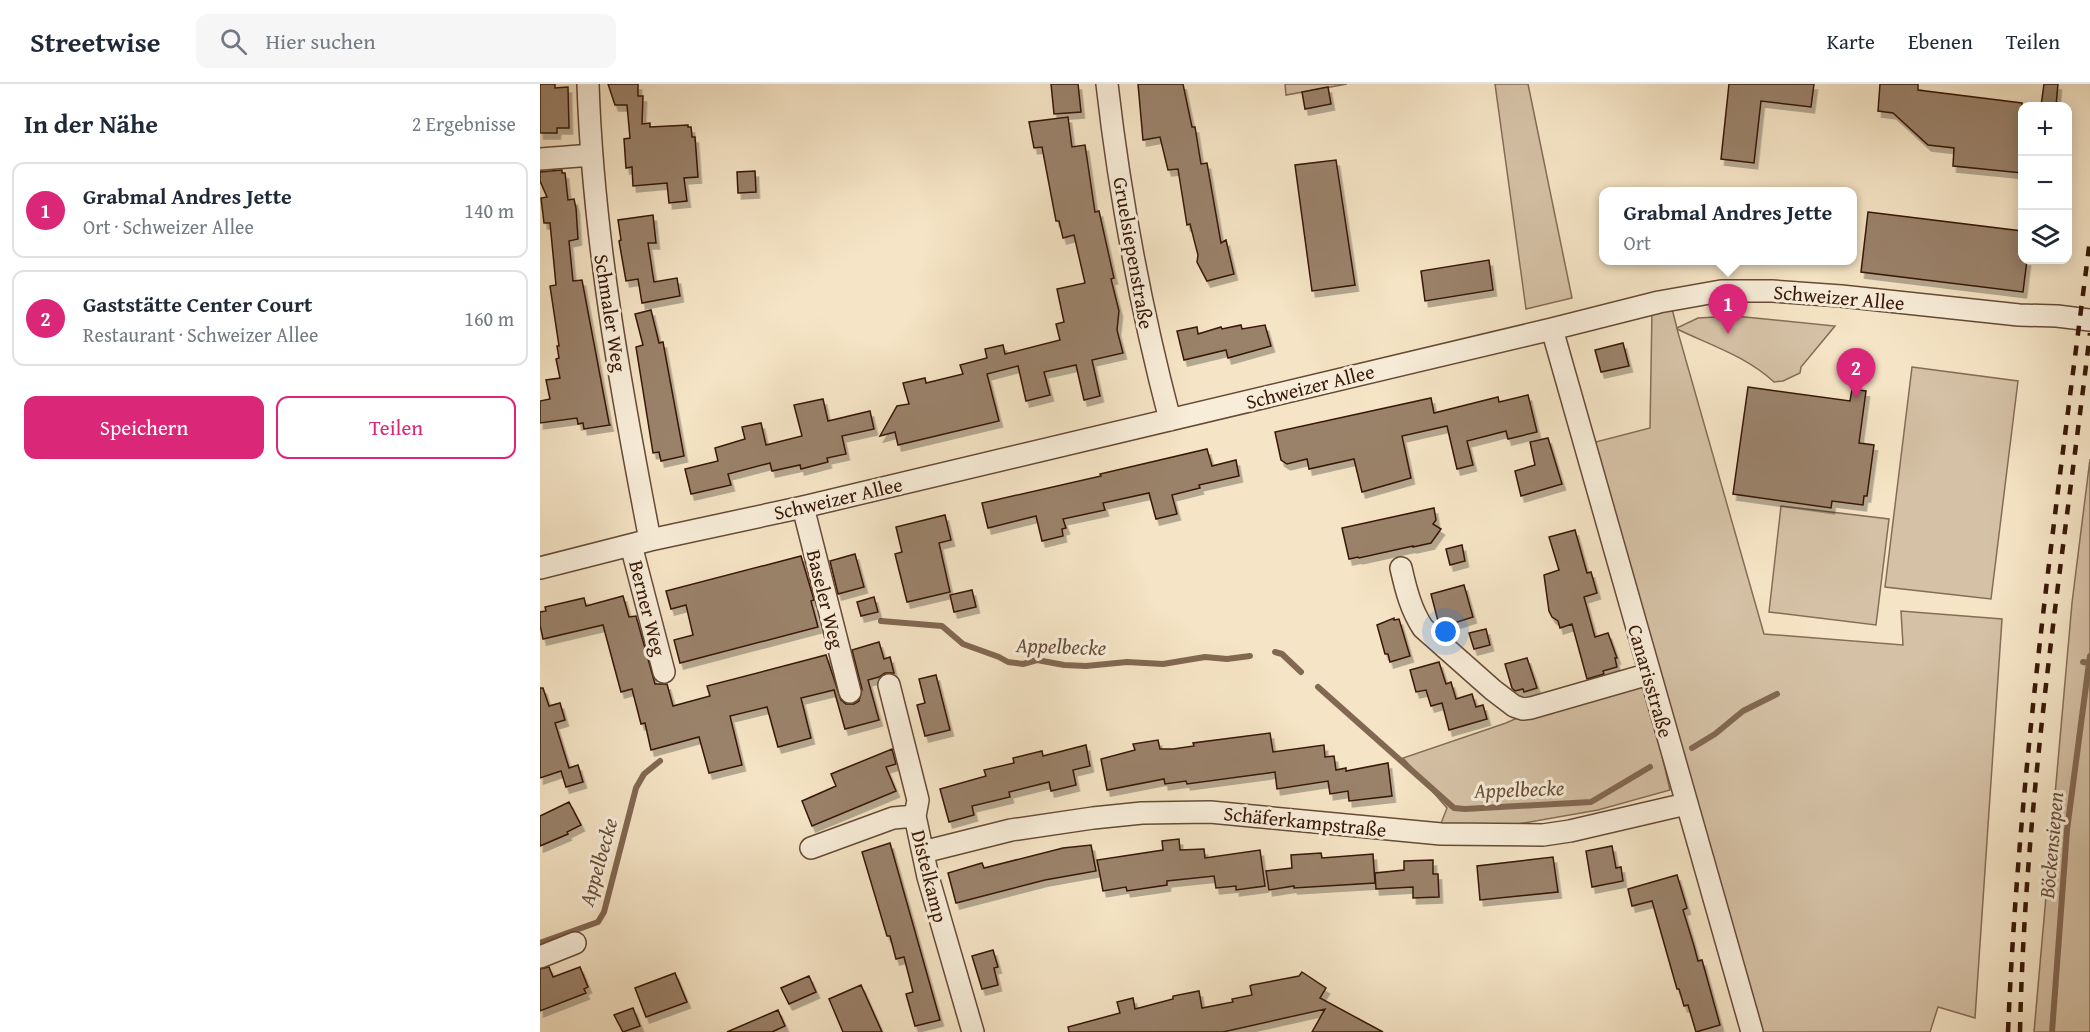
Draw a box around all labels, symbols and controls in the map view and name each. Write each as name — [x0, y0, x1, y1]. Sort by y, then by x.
search box — [196, 14, 616, 68]
text: Streetwise — [30, 21, 160, 62]
icon: search — [217, 25, 250, 58]
text: Hier suchen — [265, 25, 376, 57]
text: Karte — [1827, 26, 1875, 57]
text: Ebenen — [1908, 26, 1973, 57]
text: Teilen — [2006, 26, 2060, 57]
map controls — [2018, 102, 2072, 264]
button: + — [2018, 102, 2072, 156]
text: In der Nähe — [24, 104, 158, 143]
text: 2 Ergebnisse — [412, 109, 516, 138]
button: − — [2018, 156, 2072, 210]
street label: Gruelsiepenstraße — [1106, 175, 1162, 331]
text: Grabmal Andres Jette — [83, 180, 292, 212]
popup — [1599, 187, 1857, 265]
text: 1 — [40, 196, 51, 225]
text: 140 m — [464, 196, 514, 225]
text: Grabmal Andres Jette — [1624, 196, 1832, 228]
button: layers — [2018, 210, 2072, 264]
text: Ort · Schweizer Allee — [83, 212, 254, 241]
text: Ort — [1624, 228, 1651, 257]
street label: Schmaler Weg — [587, 252, 635, 374]
street label: Schweizer Allee — [1772, 277, 1906, 317]
pin: 1 — [1708, 284, 1748, 334]
text: Gaststätte Center Court — [83, 288, 312, 320]
text: 2 — [40, 304, 51, 333]
text: 160 m — [464, 304, 514, 333]
text: Restaurant · Schweizer Allee — [83, 320, 318, 349]
pin: 2 — [1836, 348, 1876, 398]
street label: Schweizer Allee — [1243, 356, 1377, 416]
button: Speichern — [24, 396, 264, 459]
button: Teilen — [276, 396, 516, 459]
street label: Schweizer Allee — [771, 469, 905, 527]
street label: Baseler Weg — [800, 546, 852, 652]
street label: Berner Weg — [622, 557, 674, 659]
your location — [1431, 617, 1460, 646]
street label: Canarisstraße — [1621, 621, 1681, 741]
water label: Appelbecke — [1014, 629, 1107, 663]
water label: Appelbecke — [1472, 772, 1565, 806]
water label: Böckensiepen — [2031, 790, 2071, 901]
street label: Schäferkampstraße — [1222, 798, 1388, 844]
water label: Appelbecke — [570, 814, 625, 911]
street label: Distelkamp — [904, 827, 956, 926]

